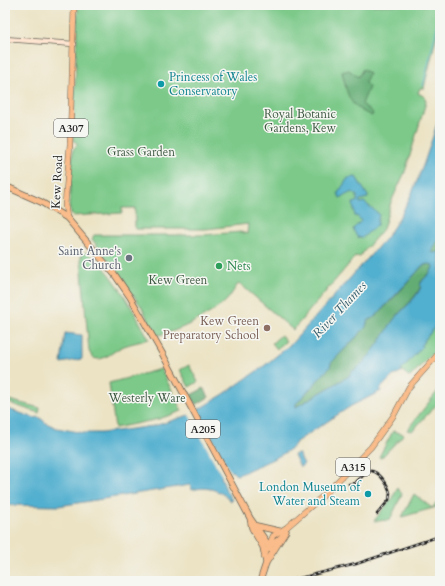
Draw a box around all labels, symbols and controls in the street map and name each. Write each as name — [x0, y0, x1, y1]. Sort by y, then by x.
place label: Princess of Wales Conservatory — [169, 69, 257, 99]
marker: Princess of Wales Conservatory — [156, 79, 166, 89]
park label: Royal Botanic Gardens, Kew — [264, 106, 336, 136]
road number: A307 — [54, 119, 88, 137]
park label: Grass Garden — [107, 144, 175, 160]
street label: Kew Road — [48, 154, 66, 209]
place label: Saint Anne's Church — [58, 243, 121, 273]
marker: Saint Anne's Church — [124, 253, 134, 263]
place label: Nets — [227, 258, 251, 274]
marker: Nets — [214, 261, 224, 271]
park label: Kew Green — [149, 272, 208, 288]
water label: River Thames — [309, 277, 371, 342]
place label: Kew Green Preparatory School — [163, 313, 259, 343]
marker: Kew Green Preparatory School — [262, 323, 272, 333]
park label: Westerly Ware — [107, 390, 186, 406]
road number: A205 — [186, 420, 220, 438]
road number: A315 — [336, 458, 370, 476]
place label: London Museum of Water and Steam — [259, 479, 362, 509]
marker: London Museum of Water and Steam — [363, 489, 373, 499]

